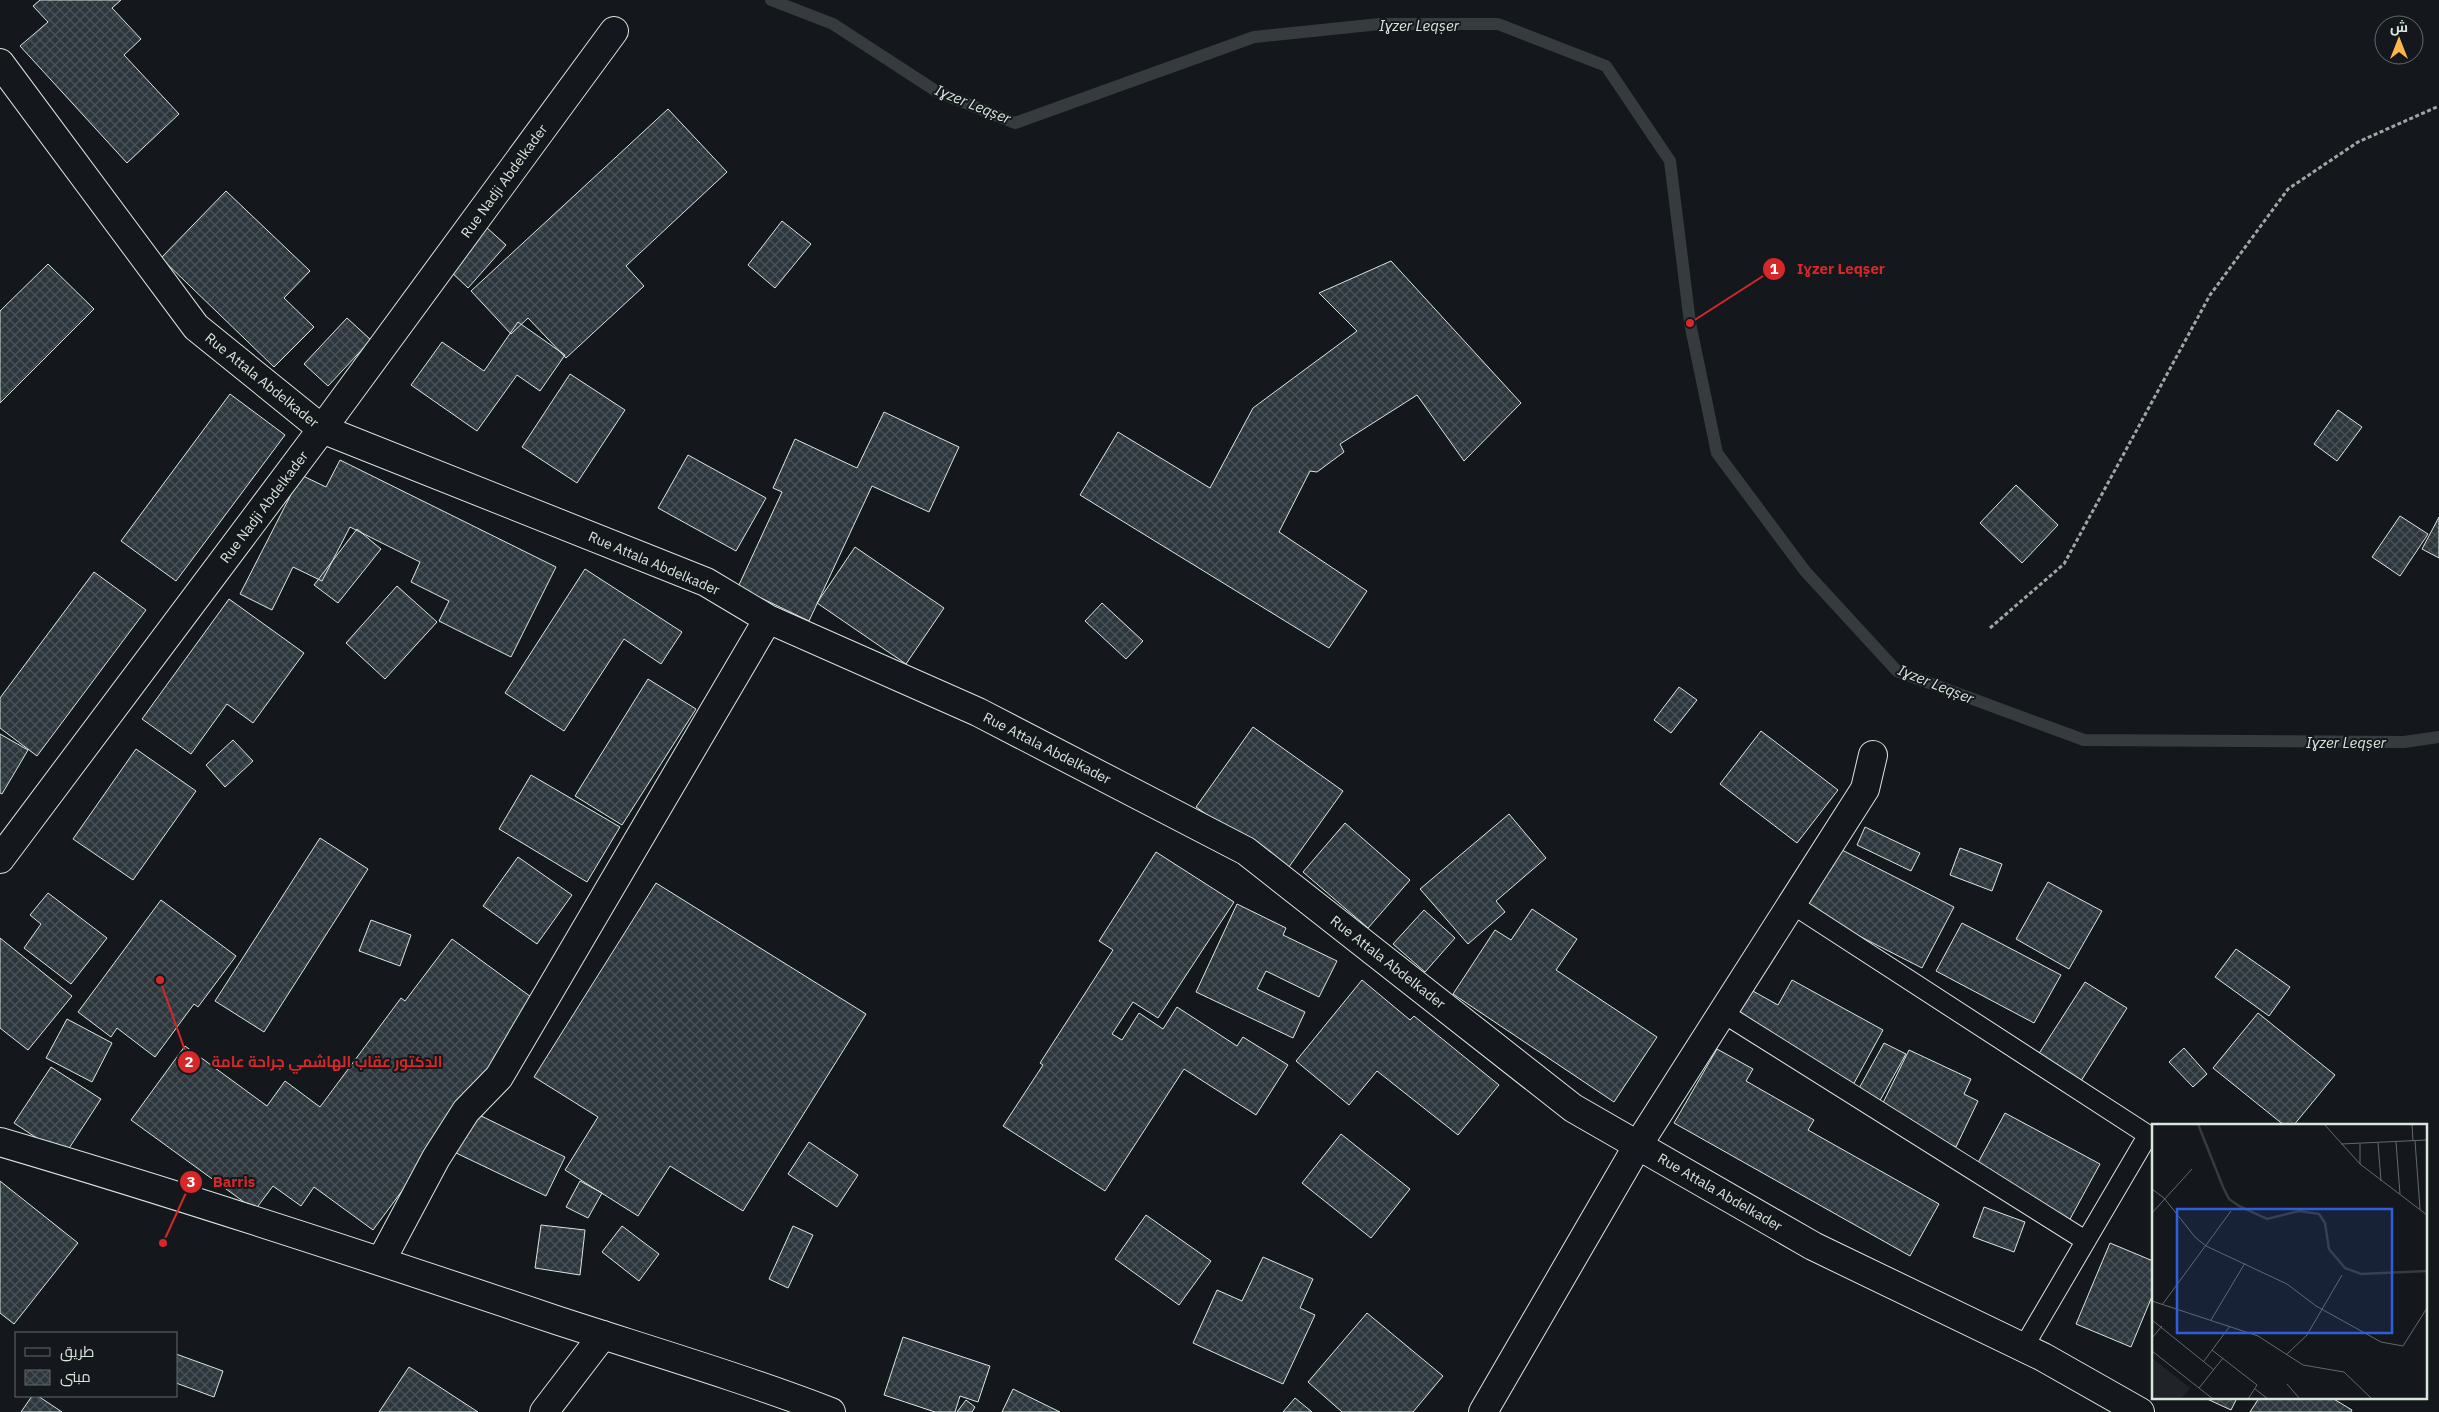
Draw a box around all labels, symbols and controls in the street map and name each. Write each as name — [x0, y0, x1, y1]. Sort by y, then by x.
north arrow — [2374, 15, 2424, 65]
water label: Iɣzer Leqṣer — [1379, 16, 1460, 35]
text: ش — [2390, 18, 2408, 36]
water label: Iɣzer Leqṣer — [932, 80, 1014, 128]
street label: Rue Nadji Abdelkader — [457, 121, 551, 241]
callout: Iɣzer Leqṣer — [1762, 254, 1895, 284]
text: 1 — [1769, 259, 1779, 278]
text: Iɣzer Leqṣer — [1797, 259, 1885, 278]
street label: Rue Attala Abdelkader — [202, 329, 322, 431]
street label: Rue Nadji Abdelkader — [216, 447, 312, 567]
street label: Rue Attala Abdelkader — [586, 527, 722, 599]
water label: Iɣzer Leqṣer — [1895, 660, 1977, 708]
street label: Rue Attala Abdelkader — [980, 708, 1114, 788]
water label: Iɣzer Leqṣer — [2306, 733, 2387, 752]
street label: Rue Attala Abdelkader — [1327, 911, 1449, 1013]
callout: الدكتور عقاب الهاشمي جراحة عامة — [177, 1047, 453, 1077]
text: 2 — [184, 1052, 194, 1071]
text: الدكتور عقاب الهاشمي جراحة عامة — [211, 1052, 443, 1074]
inset map — [2152, 1124, 2426, 1400]
street label: Rue Attala Abdelkader — [1654, 1149, 1786, 1235]
callout: Barris — [178, 1167, 266, 1197]
text: 3 — [186, 1172, 196, 1191]
text: Barris — [213, 1172, 256, 1191]
legend — [15, 1332, 178, 1397]
text: طريق — [60, 1342, 94, 1362]
text: مبنى — [60, 1367, 91, 1387]

